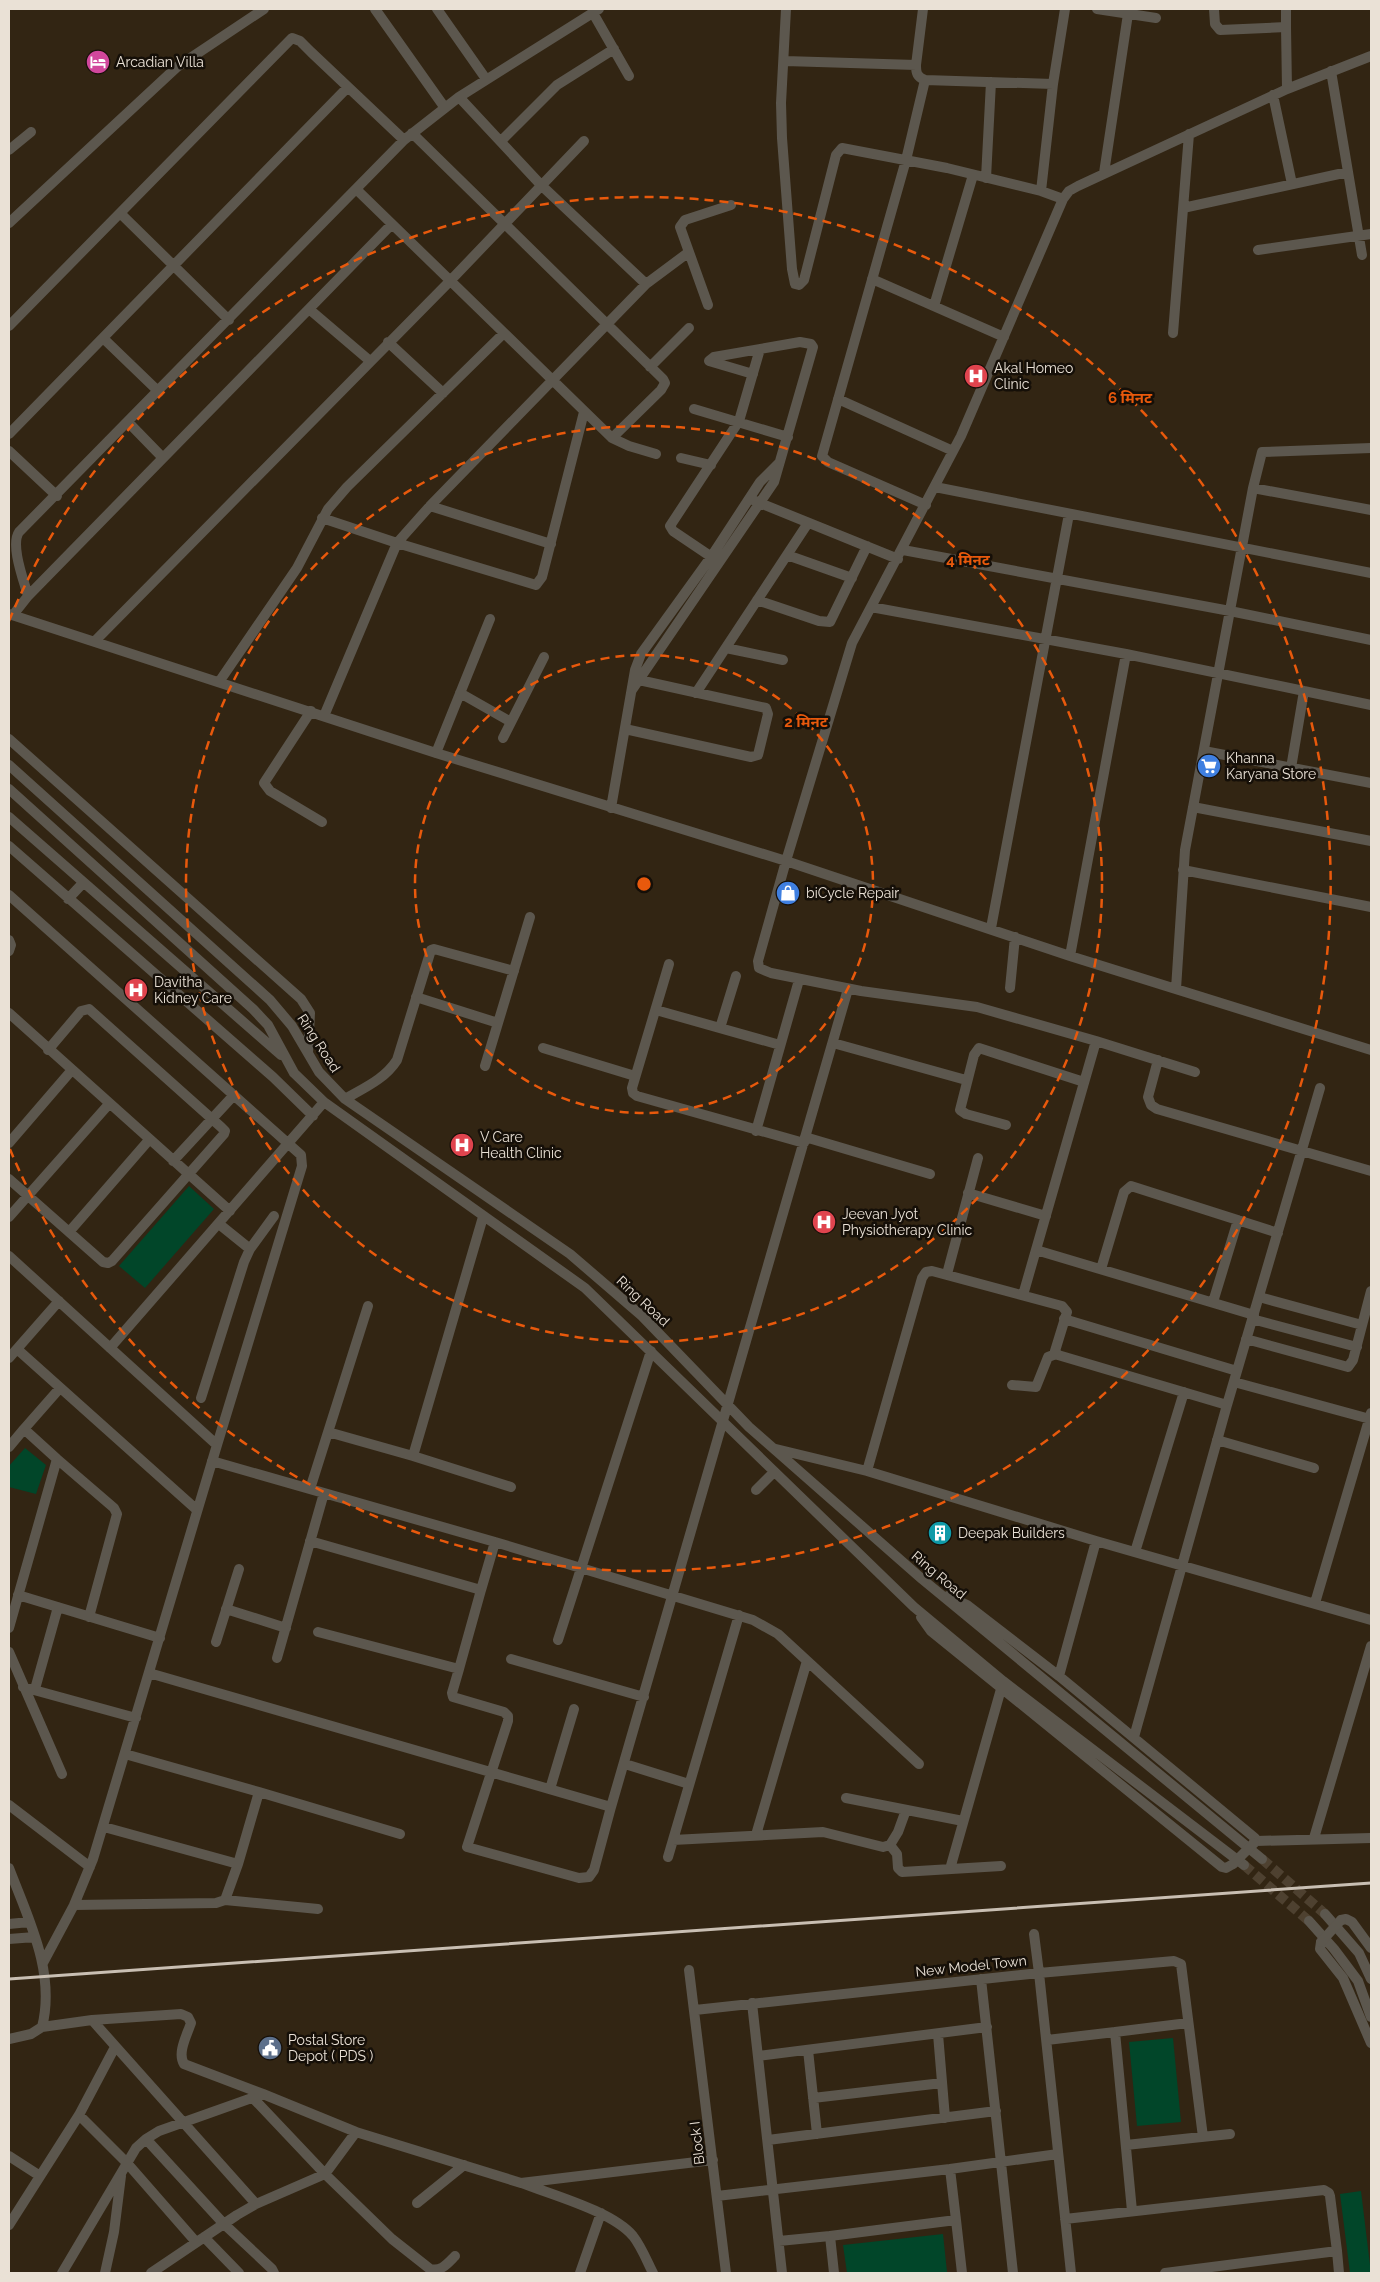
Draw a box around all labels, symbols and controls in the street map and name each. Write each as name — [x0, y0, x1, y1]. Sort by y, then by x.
hotel icon: Arcadian Villa — [85, 49, 111, 75]
place label: Arcadian Villa — [116, 54, 204, 70]
place label: Akal Homeo Clinic — [994, 360, 1073, 392]
hospital icon: Akal Homeo Clinic — [963, 363, 989, 389]
text: 6 मिनट — [1108, 389, 1153, 407]
text: 4 मिनट — [946, 551, 991, 569]
text: 2 मिनट — [784, 713, 829, 731]
place label: Khanna Karyana Store — [1226, 750, 1316, 782]
supermarket icon: Khanna Karyana Store — [1196, 753, 1222, 779]
centre of rings — [635, 875, 653, 893]
shop icon: biCycle Repair — [775, 880, 801, 906]
place label: biCycle Repair — [806, 885, 899, 901]
place label: Davitha Kidney Care — [154, 974, 232, 1006]
hospital icon: Davitha Kidney Care — [123, 977, 149, 1003]
street label: Ring Road — [294, 1011, 344, 1075]
place label: V Care Health Clinic — [480, 1129, 562, 1161]
hospital icon: V Care Health Clinic — [449, 1132, 475, 1158]
place label: Jeevan Jyot Physiotherapy Clinic — [842, 1206, 973, 1238]
hospital icon: Jeevan Jyot Physiotherapy Clinic — [811, 1209, 837, 1235]
street label: Ring Road — [613, 1273, 673, 1329]
building icon: Deepak Builders — [927, 1520, 953, 1546]
place label: Deepak Builders — [958, 1525, 1065, 1541]
street label: Ring Road — [909, 1548, 969, 1602]
street label: New Model Town — [915, 1952, 1027, 1980]
place label: Postal Store Depot ( PDS ) — [288, 2032, 373, 2064]
public building icon: Postal Store Depot ( PDS ) — [257, 2035, 283, 2061]
street label: Block I — [686, 2120, 708, 2166]

